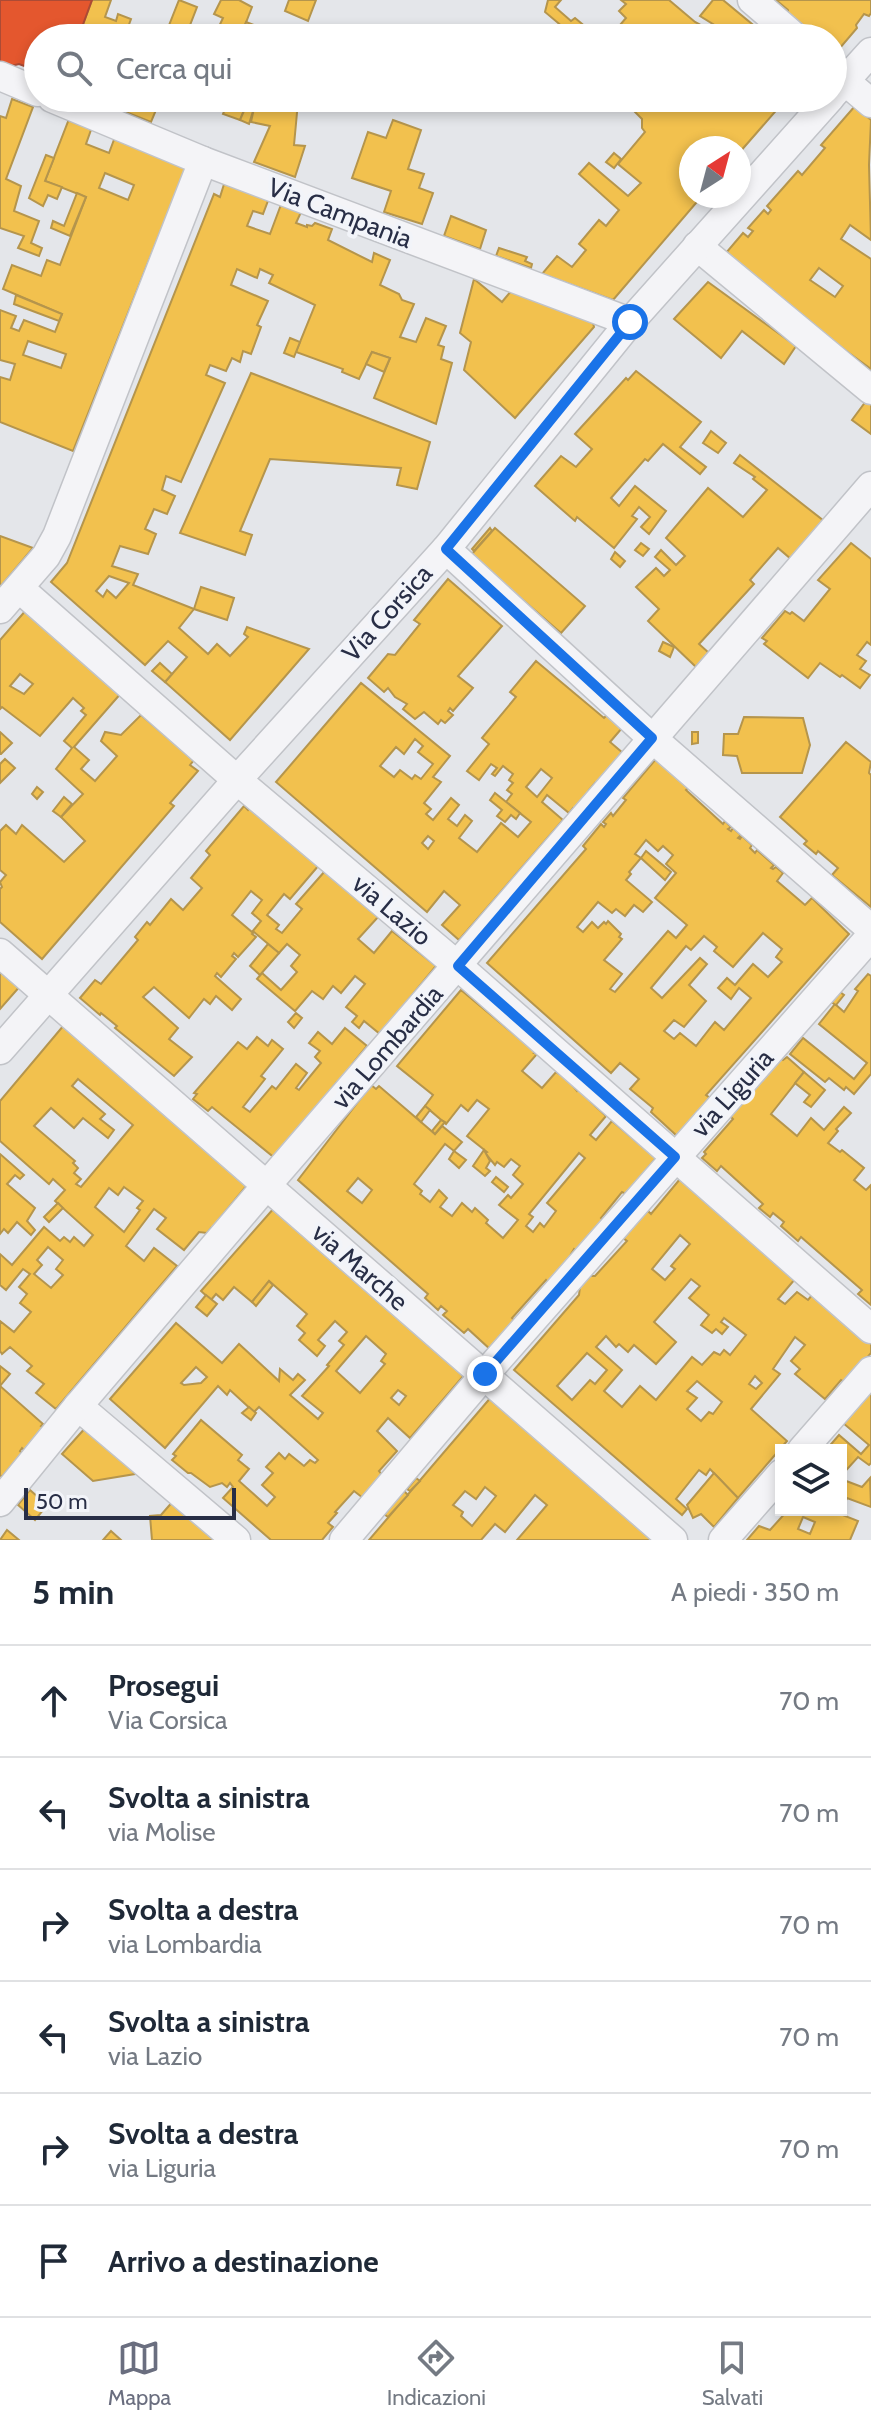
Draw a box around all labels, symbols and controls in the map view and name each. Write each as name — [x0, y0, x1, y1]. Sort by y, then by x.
search box — [24, 24, 847, 112]
icon: search — [52, 46, 96, 90]
text: Cerca qui — [116, 50, 232, 87]
north arrow — [679, 136, 751, 208]
street label: Via Campania — [263, 171, 417, 255]
route start — [612, 304, 648, 340]
street label: Via Corsica — [335, 557, 439, 668]
street label: via Lazio — [346, 867, 438, 953]
street label: via Lombardia — [325, 978, 450, 1116]
street label: via Liguria — [684, 1042, 780, 1144]
street label: via Marche — [305, 1216, 415, 1318]
route end — [467, 1356, 503, 1392]
map controls — [775, 1444, 847, 1516]
button: layers — [775, 1444, 847, 1516]
scale bar — [24, 1484, 236, 1520]
text: 50 m — [36, 1488, 88, 1515]
text: 5 min — [32, 1571, 114, 1613]
text: A piedi · 350 m — [671, 1576, 839, 1608]
text: Prosegui — [108, 1667, 219, 1704]
icon: ahead — [32, 1679, 76, 1723]
text: 70 m — [779, 1685, 839, 1717]
text: Via Corsica — [108, 1704, 228, 1736]
text: Svolta a sinistra — [108, 1779, 310, 1816]
icon: left — [32, 1791, 76, 1835]
text: 70 m — [779, 1797, 839, 1829]
text: via Molise — [108, 1816, 215, 1848]
text: Svolta a destra — [108, 1891, 299, 1928]
icon: right — [32, 1903, 76, 1947]
text: 70 m — [779, 1909, 839, 1941]
text: via Lombardia — [108, 1928, 262, 1960]
text: Svolta a sinistra — [108, 2003, 310, 2040]
icon: left — [32, 2015, 76, 2059]
text: 70 m — [779, 2021, 839, 2053]
text: via Lazio — [108, 2040, 202, 2072]
text: Svolta a destra — [108, 2115, 299, 2152]
icon: right — [32, 2127, 76, 2171]
text: 70 m — [779, 2133, 839, 2165]
text: via Liguria — [108, 2152, 216, 2184]
icon: arrive — [32, 2239, 76, 2283]
text: Arrivo a destinazione — [108, 2243, 379, 2280]
tab: Mappa — [108, 2336, 171, 2411]
tab: Indicazioni — [387, 2336, 486, 2411]
tab: Salvati — [702, 2336, 763, 2411]

